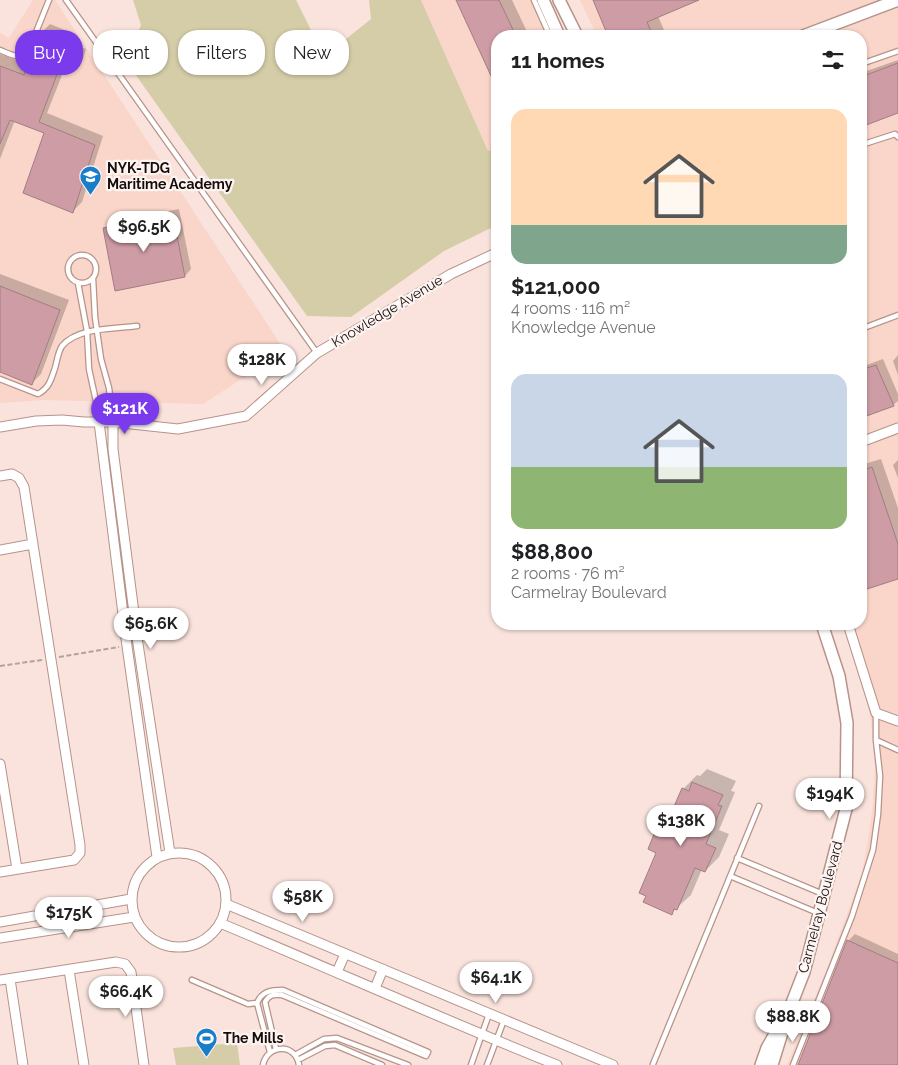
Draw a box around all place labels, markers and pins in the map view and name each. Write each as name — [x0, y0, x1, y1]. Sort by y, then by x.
place label: NYK-TDG Maritime Academy — [107, 160, 233, 192]
school or university icon: NYK-TDG Maritime Academy — [79, 164, 103, 195]
pin: $96.5K — [103, 210, 185, 253]
pin: $128K — [227, 344, 297, 386]
pin: $121K — [90, 392, 160, 435]
pin: $65.6K — [110, 608, 192, 650]
pin: $194K — [795, 778, 865, 820]
pin: $138K — [646, 804, 716, 847]
pin: $58K — [273, 880, 333, 923]
pin: $175K — [34, 896, 104, 939]
pin: $64.1K — [455, 962, 537, 1004]
pin: $66.4K — [85, 976, 167, 1018]
pin: $88.8K — [752, 1000, 834, 1043]
sports icon: The Mills — [195, 1026, 219, 1057]
place label: The Mills — [223, 1030, 283, 1046]

